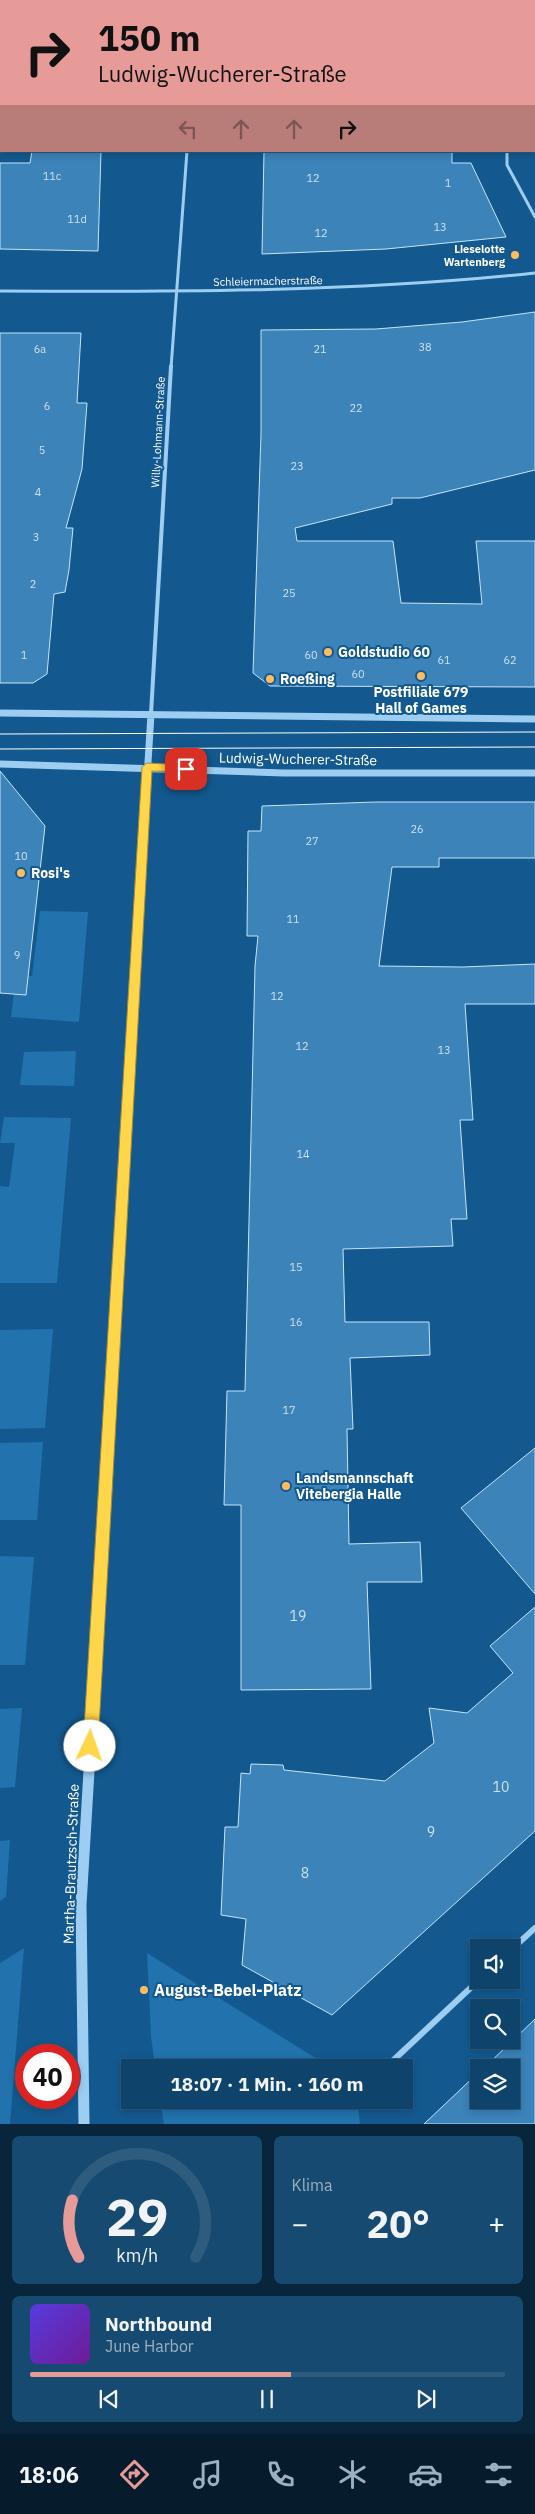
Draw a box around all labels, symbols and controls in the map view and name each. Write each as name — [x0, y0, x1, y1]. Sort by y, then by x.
text: 150 m — [98, 15, 201, 61]
icon: right — [15, 20, 80, 85]
text: Ludwig-Wucherer-Straße — [98, 59, 347, 88]
icon: left — [174, 115, 202, 143]
icon: ahead — [227, 115, 255, 143]
icon: ahead — [280, 115, 308, 143]
icon: right — [333, 115, 361, 143]
house number: 11c — [43, 169, 62, 183]
house number: 12 — [306, 171, 320, 185]
house number: 1 — [445, 176, 452, 190]
house number: 11d — [67, 212, 87, 226]
house number: 13 — [433, 220, 447, 234]
house number: 12 — [314, 226, 328, 240]
place label: Lieselotte Wartenberg — [444, 242, 506, 269]
marker: Lieselotte Wartenberg — [509, 249, 521, 261]
street label: Schleiermacherstraße — [213, 273, 323, 289]
house number: 38 — [418, 340, 432, 354]
house number: 6a — [34, 342, 46, 356]
house number: 21 — [313, 342, 327, 356]
street label: Willy-Lohmann-Straße — [148, 376, 168, 488]
house number: 6 — [44, 399, 50, 413]
house number: 22 — [349, 401, 363, 415]
house number: 5 — [39, 443, 45, 457]
house number: 23 — [290, 459, 304, 473]
house number: 4 — [35, 485, 42, 499]
house number: 3 — [33, 530, 39, 544]
house number: 2 — [30, 577, 36, 591]
house number: 25 — [282, 586, 296, 600]
place label: Goldstudio 60 — [338, 643, 430, 661]
marker: Goldstudio 60 — [322, 646, 334, 658]
house number: 1 — [21, 648, 28, 662]
house number: 60 — [304, 648, 318, 662]
house number: 61 — [437, 653, 451, 667]
house number: 62 — [503, 653, 517, 667]
house number: 60 — [351, 667, 365, 681]
place label: Roeßing — [280, 670, 335, 688]
marker: Postfiliale 679 Hall of Games — [415, 670, 427, 682]
marker: Roeßing — [264, 673, 276, 685]
place label: Postfiliale 679 Hall of Games — [374, 683, 469, 717]
pin — [165, 748, 207, 790]
street label: Ludwig-Wucherer-Straße — [219, 749, 378, 769]
icon: arrive — [172, 755, 200, 783]
house number: 26 — [410, 822, 424, 836]
house number: 27 — [305, 834, 319, 848]
house number: 10 — [14, 849, 28, 863]
place label: Rosi's — [31, 864, 70, 882]
marker: Rosi's — [15, 867, 27, 879]
house number: 11 — [286, 912, 300, 926]
house number: 9 — [14, 948, 20, 962]
house number: 12 — [270, 989, 284, 1003]
house number: 12 — [295, 1039, 309, 1053]
house number: 13 — [437, 1043, 451, 1057]
house number: 14 — [296, 1147, 310, 1161]
house number: 15 — [289, 1260, 303, 1274]
house number: 16 — [289, 1315, 303, 1329]
house number: 17 — [282, 1403, 296, 1417]
place label: Landsmannschaft Vitebergia Halle — [296, 1469, 414, 1503]
marker: Landsmannschaft Vitebergia Halle — [280, 1480, 292, 1492]
house number: 19 — [290, 1607, 306, 1625]
position arrow — [63, 1719, 115, 1771]
house number: 10 — [493, 1778, 509, 1796]
street label: Martha-Brautzsch-Straße — [59, 1783, 83, 1944]
house number: 9 — [427, 1823, 435, 1841]
house number: 8 — [301, 1864, 309, 1882]
map controls — [470, 1939, 520, 2109]
button: sound — [470, 1939, 520, 1989]
place label: August-Bebel-Platz — [154, 1980, 301, 2000]
marker: August-Bebel-Platz — [138, 1984, 150, 1996]
button: search — [470, 1999, 520, 2049]
speed limit sign: 40 — [15, 2044, 80, 2109]
button: layers — [470, 2059, 520, 2109]
text: 18:07 · 1 Min. · 160 m — [170, 2072, 364, 2096]
text: Klima — [292, 2175, 333, 2195]
text: 29 — [106, 2183, 168, 2250]
text: 20° — [367, 2199, 430, 2248]
text: − — [292, 2205, 308, 2242]
text: + — [488, 2205, 505, 2242]
text: km/h — [116, 2244, 158, 2267]
text: Northbound — [105, 2312, 212, 2336]
text: June Harbor — [105, 2336, 194, 2356]
icon: previous — [95, 2385, 123, 2413]
icon: pause — [253, 2385, 281, 2413]
icon: next — [412, 2385, 440, 2413]
icon: directions — [117, 2457, 152, 2492]
icon: music — [190, 2457, 225, 2492]
icon: phone — [263, 2457, 298, 2492]
icon: climate — [335, 2457, 370, 2492]
icon: car — [408, 2457, 443, 2492]
icon: filters — [481, 2457, 516, 2492]
text: 18:06 — [19, 2460, 79, 2489]

